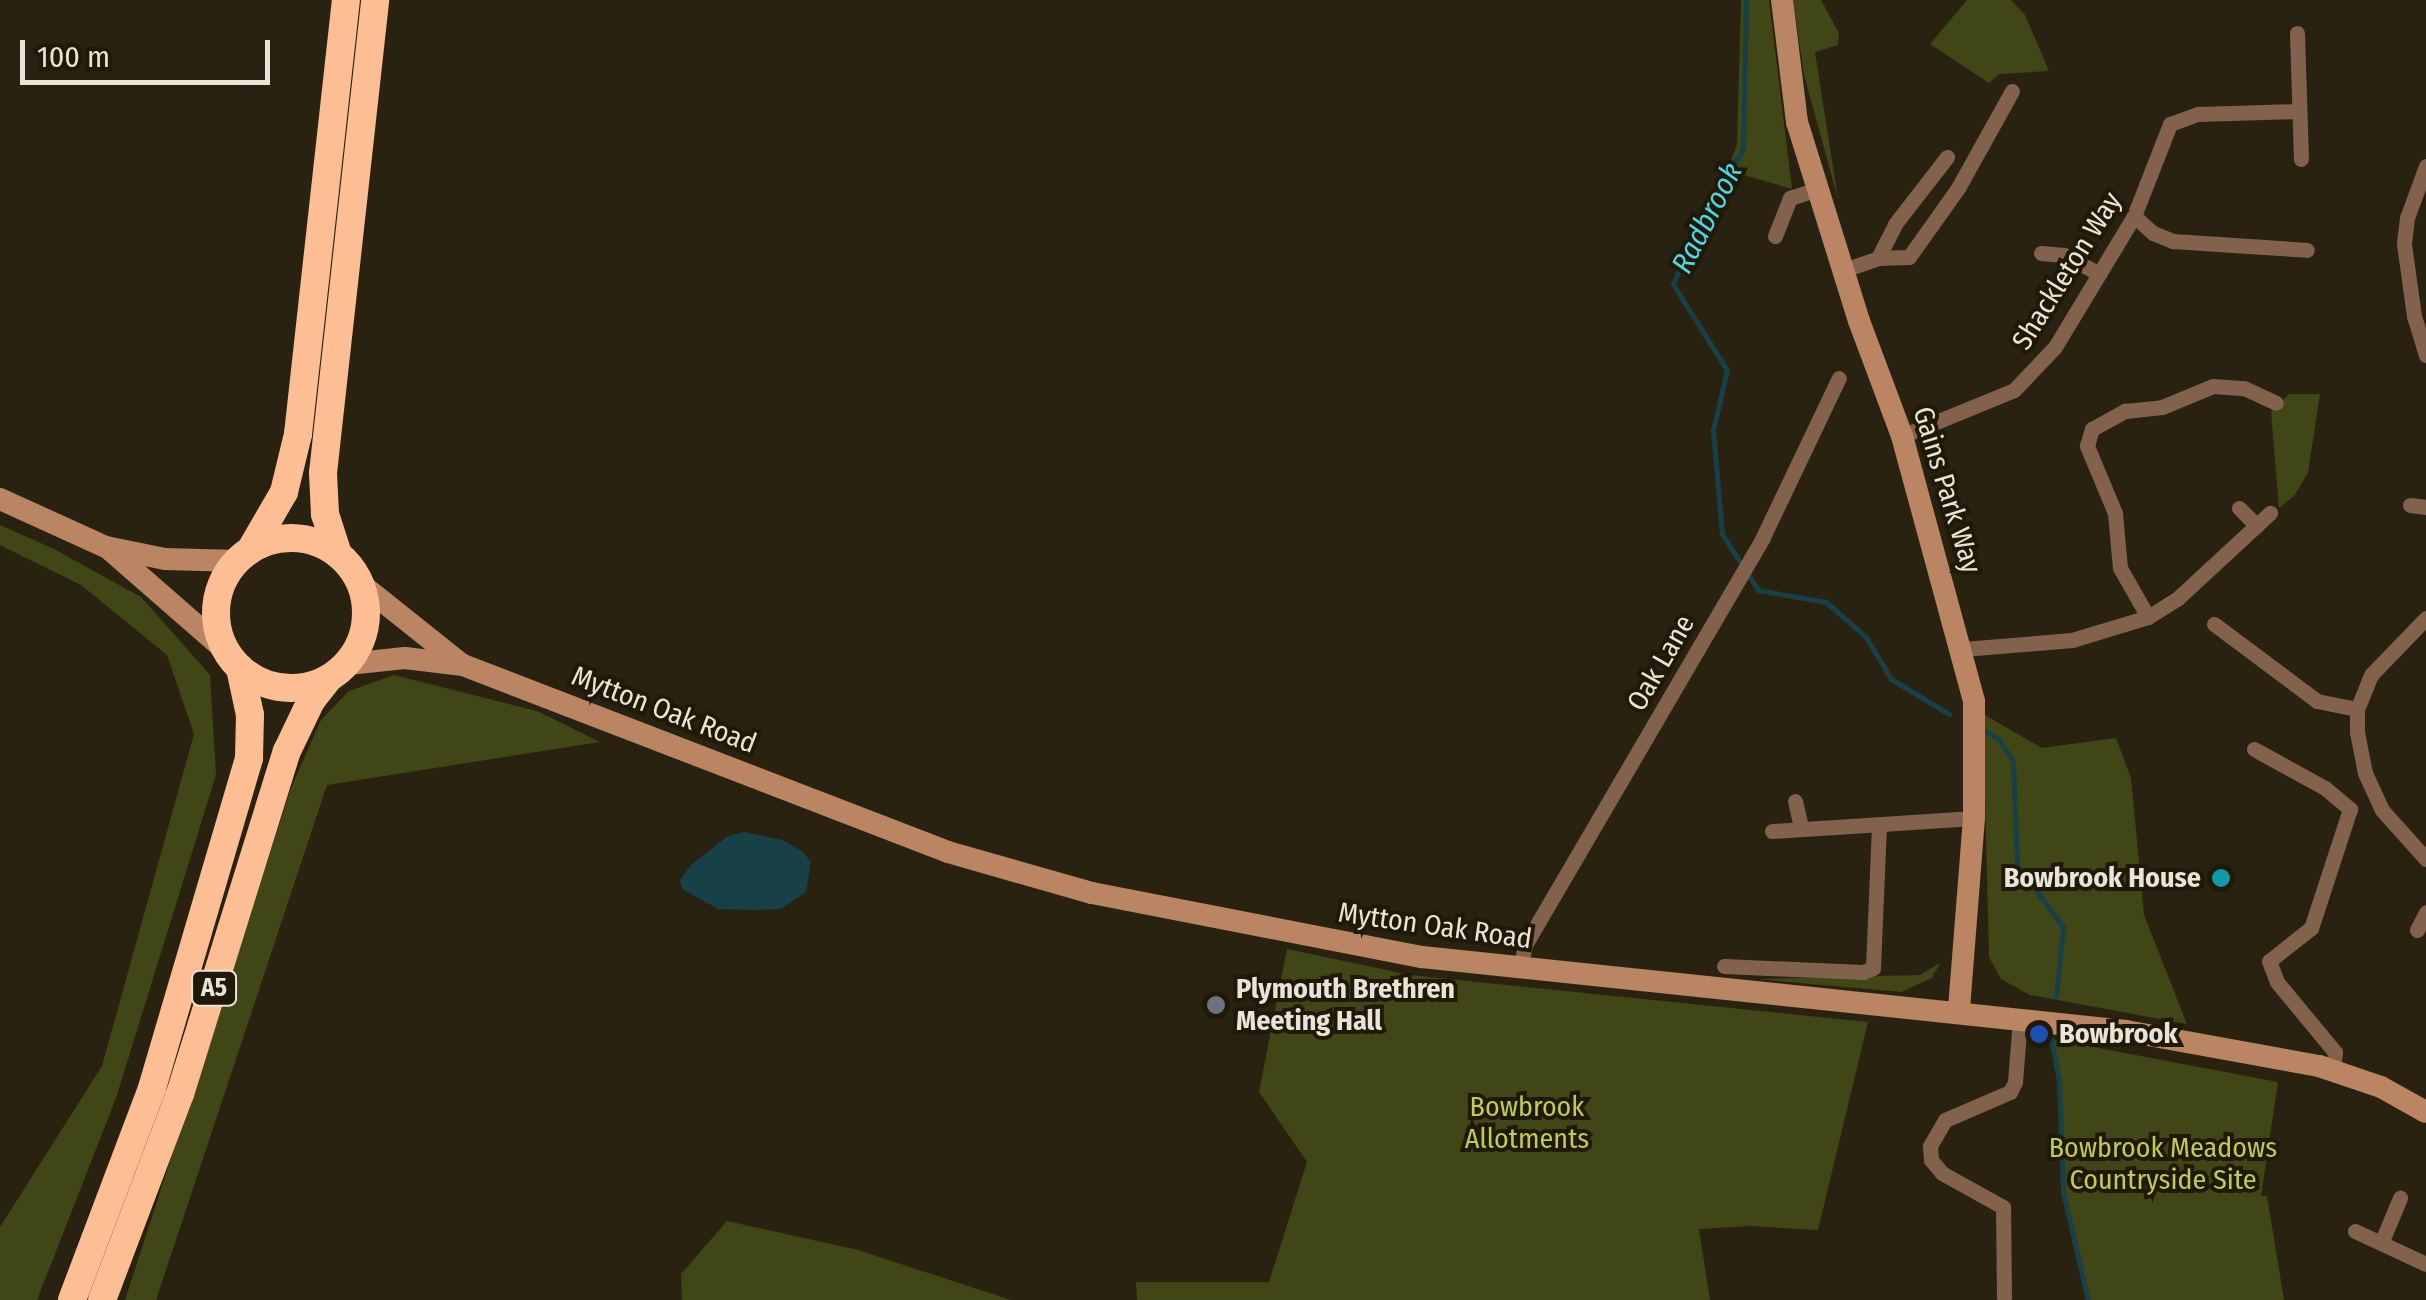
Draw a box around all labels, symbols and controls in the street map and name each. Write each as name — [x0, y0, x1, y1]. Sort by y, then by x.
scale bar — [25, 20, 275, 82]
text: 100 m — [37, 39, 110, 75]
water label: Radbrook — [1664, 157, 1750, 279]
street label: Shackleton Way — [2005, 186, 2129, 356]
street label: Gains Park Way — [1906, 403, 1988, 577]
street label: Oak Lane — [1620, 609, 1702, 717]
street label: Mytton Oak Road — [567, 659, 761, 761]
place label: Bowbrook House — [2004, 861, 2201, 895]
marker: Bowbrook House — [2210, 867, 2232, 889]
street label: Mytton Oak Road — [1336, 896, 1534, 956]
road number: A5 — [189, 968, 239, 1008]
place label: Plymouth Brethren Meeting Hall — [1236, 972, 1455, 1038]
marker: Plymouth Brethren Meeting Hall — [1205, 994, 1227, 1016]
place label: Bowbrook — [2059, 1017, 2178, 1051]
marker: Bowbrook — [2028, 1023, 2050, 1045]
park label: Bowbrook Allotments — [1465, 1090, 1589, 1156]
park label: Bowbrook Meadows Countryside Site — [2049, 1131, 2277, 1197]

